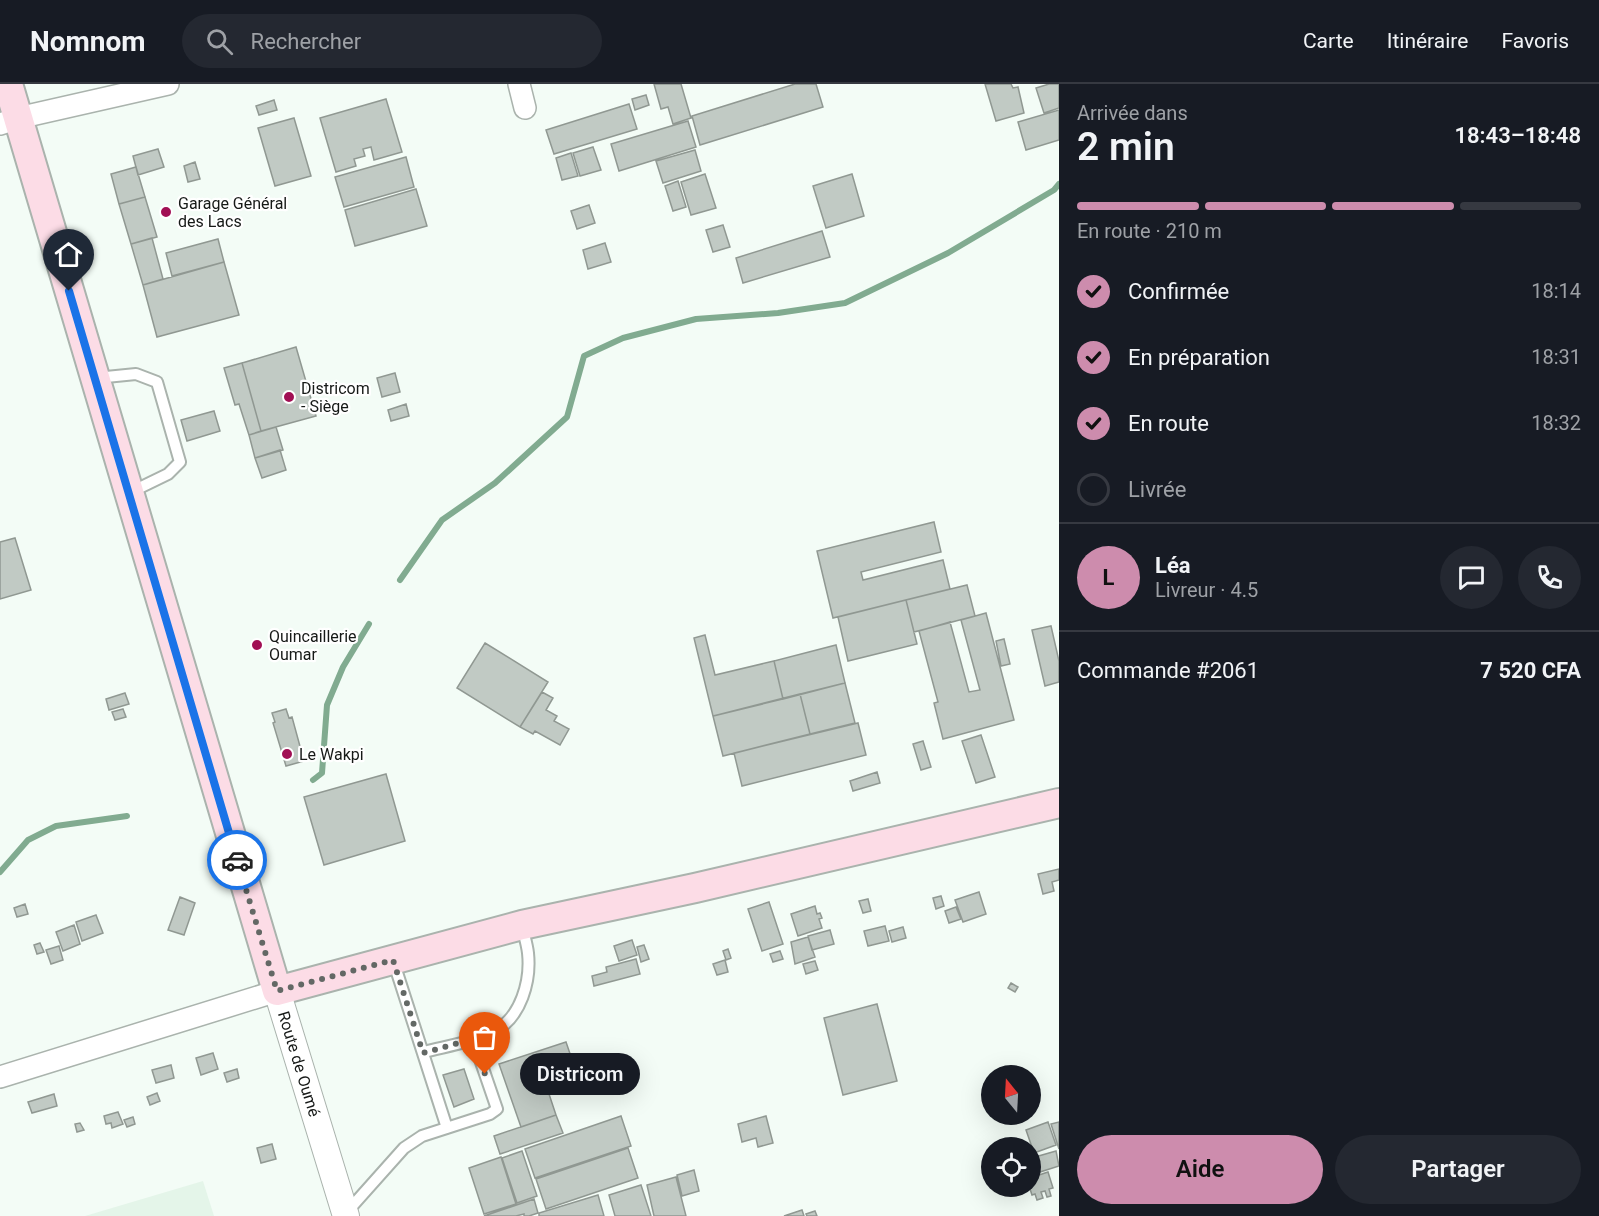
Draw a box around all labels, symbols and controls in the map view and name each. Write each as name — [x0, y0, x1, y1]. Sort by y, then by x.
search box — [182, 14, 602, 68]
text: Nomnom — [30, 25, 146, 58]
icon: search — [203, 25, 236, 58]
text: Rechercher — [251, 29, 361, 54]
text: Carte — [1303, 29, 1354, 53]
text: Itinéraire — [1387, 29, 1468, 53]
text: Favoris — [1501, 29, 1569, 53]
text: Arrivée dans — [1077, 101, 1188, 125]
text: 18:43–18:48 — [1454, 123, 1581, 148]
text: 2 min — [1077, 124, 1175, 170]
place label: Garage Général des Lacs — [178, 194, 287, 231]
marker: Garage Général des Lacs — [159, 205, 173, 219]
text: En route · 210 m — [1077, 219, 1222, 243]
pin — [43, 229, 94, 291]
icon: home — [52, 238, 85, 271]
icon: check — [1077, 275, 1110, 308]
text: Confirmée — [1128, 279, 1229, 304]
text: 18:14 — [1531, 279, 1581, 303]
icon: check — [1077, 341, 1110, 374]
text: En préparation — [1128, 345, 1270, 370]
text: 18:31 — [1531, 345, 1581, 369]
place label: Districom - Siège — [301, 379, 370, 416]
marker: Districom - Siège — [282, 390, 296, 404]
icon: check — [1077, 407, 1110, 440]
text: En route — [1128, 411, 1209, 436]
text: 18:32 — [1531, 411, 1581, 435]
text: Livrée — [1128, 477, 1186, 502]
button: chat — [1440, 546, 1503, 609]
button: phone — [1518, 546, 1581, 609]
text: Léa — [1155, 553, 1191, 578]
text: L — [1103, 565, 1114, 590]
text: Livreur · 4.5 — [1155, 578, 1258, 602]
place label: Quincaillerie Oumar — [269, 627, 357, 664]
marker: Quincaillerie Oumar — [250, 638, 264, 652]
text: Commande #2061 — [1077, 658, 1259, 683]
text: 7 520 CFA — [1480, 658, 1581, 683]
place label: Le Wakpi — [299, 745, 364, 764]
marker: Le Wakpi — [280, 747, 294, 761]
courier — [207, 830, 267, 890]
icon: car — [221, 844, 254, 877]
street label: Route de Oumé — [274, 1009, 324, 1119]
pin — [459, 1012, 510, 1074]
icon: bag — [468, 1021, 501, 1054]
callout: Districom — [521, 1053, 641, 1095]
text: Districom — [537, 1062, 623, 1086]
north arrow — [981, 1065, 1041, 1125]
map controls — [981, 1065, 1041, 1197]
button: Aide — [1077, 1135, 1323, 1204]
button: Partager — [1335, 1135, 1581, 1204]
button: locate — [981, 1137, 1041, 1197]

